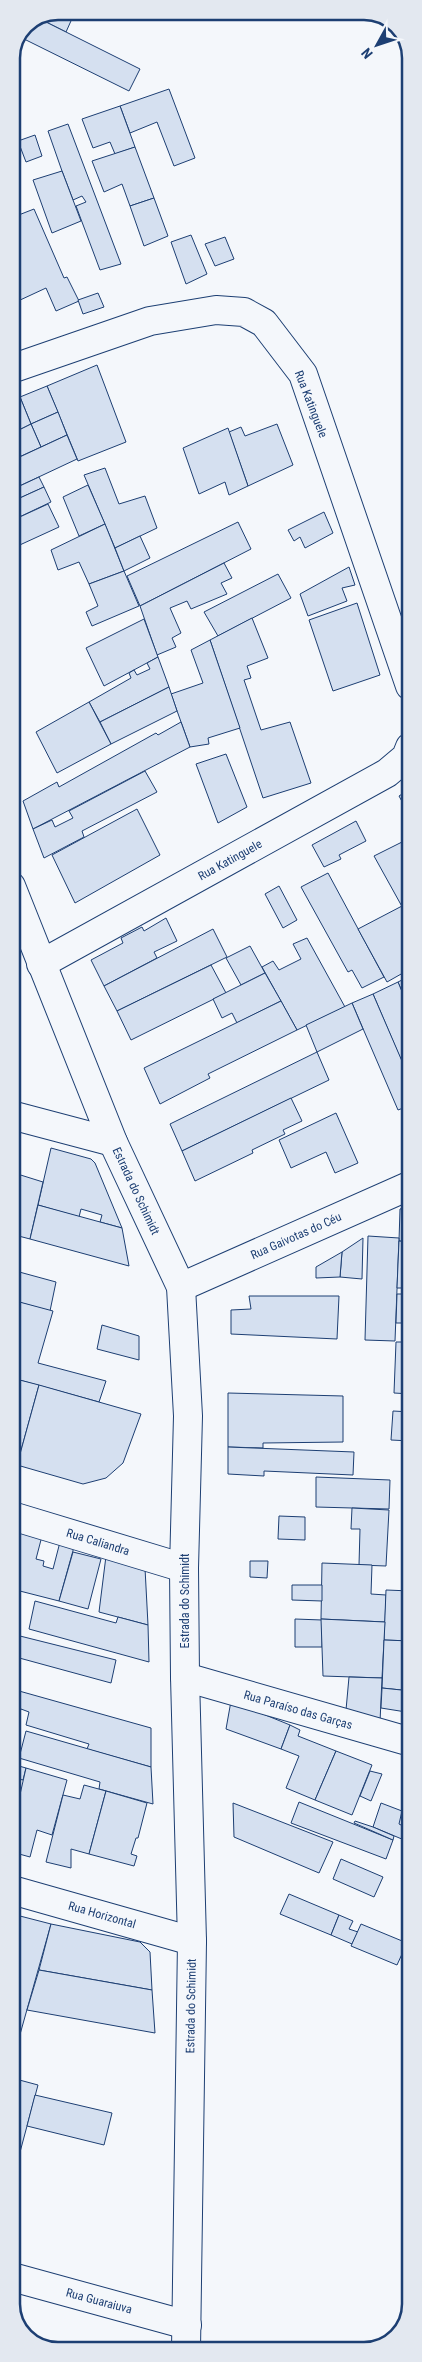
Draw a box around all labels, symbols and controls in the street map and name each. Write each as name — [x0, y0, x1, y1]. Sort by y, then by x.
north arrow — [352, 20, 402, 70]
text: N — [358, 45, 376, 62]
street label: Rua Katinguele — [292, 368, 330, 440]
street label: Rua Katinguele — [196, 837, 265, 883]
street label: Estrada do Schimidt — [110, 1145, 163, 1237]
street label: Rua Gaivotas do Céu — [248, 1210, 344, 1262]
street label: Rua Caliandra — [65, 1526, 132, 1558]
street label: Estrada do Schimidt — [178, 1553, 192, 1648]
street label: Rua Paraíso das Garças — [242, 1688, 354, 1732]
street label: Rua Horizontal — [67, 1899, 137, 1931]
street label: Estrada do Schimidt — [183, 1958, 199, 2054]
street label: Rua Guaraiuva — [64, 2285, 134, 2317]

